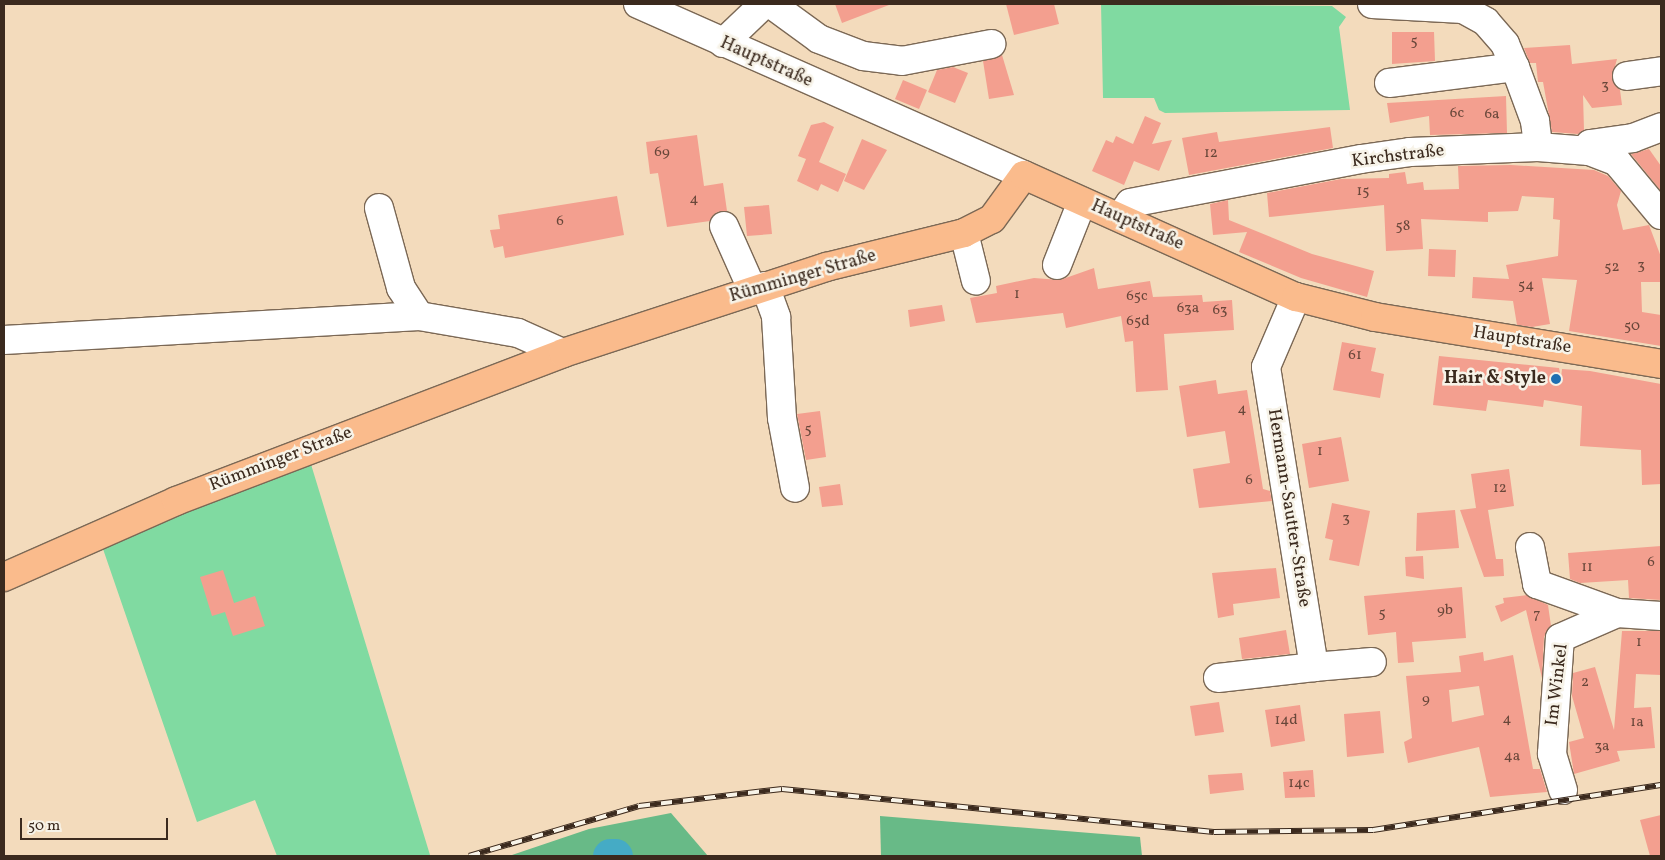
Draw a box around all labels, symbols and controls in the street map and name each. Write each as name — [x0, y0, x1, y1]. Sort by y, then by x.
street label: Hauptstraße — [716, 33, 816, 93]
house number: 5 — [1410, 33, 1418, 51]
house number: 3 — [1601, 77, 1609, 95]
house number: 6c — [1450, 105, 1464, 123]
house number: 6a — [1484, 106, 1500, 124]
street label: Kirchstraße — [1350, 141, 1446, 173]
house number: 69 — [654, 144, 670, 162]
house number: 12 — [1204, 145, 1218, 163]
house number: 15 — [1356, 183, 1370, 201]
house number: 4 — [690, 191, 698, 209]
street label: Hauptstraße — [1087, 196, 1187, 256]
house number: 6 — [556, 213, 564, 231]
house number: 58 — [1396, 218, 1410, 236]
street label: Rümminger Straße — [727, 246, 879, 308]
house number: 3 — [1637, 257, 1645, 275]
house number: 52 — [1604, 259, 1620, 277]
house number: 54 — [1518, 277, 1534, 295]
house number: 1 — [1014, 286, 1020, 304]
house number: 65c — [1126, 288, 1148, 306]
house number: 63a — [1177, 300, 1199, 318]
house number: 63 — [1212, 302, 1228, 320]
house number: 65d — [1126, 313, 1150, 331]
house number: 50 — [1624, 318, 1640, 336]
street label: Hauptstraße — [1471, 323, 1573, 359]
house number: 61 — [1348, 347, 1362, 365]
place label: Hair & Style — [1444, 368, 1546, 390]
marker: Hair & Style — [1550, 373, 1562, 385]
house number: 4 — [1238, 401, 1246, 419]
street label: Hermann-Sautter-Straße — [1262, 407, 1314, 609]
house number: 5 — [804, 421, 812, 439]
street label: Rümminger Straße — [206, 423, 356, 497]
house number: 1 — [1317, 443, 1323, 461]
house number: 6 — [1245, 472, 1253, 490]
house number: 12 — [1493, 480, 1507, 498]
house number: 3 — [1342, 510, 1350, 528]
house number: 6 — [1647, 554, 1655, 572]
house number: 11 — [1581, 559, 1593, 577]
house number: 9b — [1437, 602, 1453, 620]
house number: 5 — [1378, 605, 1386, 623]
house number: 7 — [1533, 606, 1541, 624]
house number: 1 — [1636, 634, 1642, 652]
street label: Im Winkel — [1542, 642, 1574, 728]
house number: 2 — [1581, 674, 1589, 692]
house number: 9 — [1422, 691, 1430, 709]
house number: 4 — [1503, 711, 1511, 729]
house number: 14d — [1274, 712, 1298, 730]
house number: 1a — [1630, 714, 1644, 732]
house number: 3a — [1594, 738, 1610, 756]
house number: 4a — [1504, 748, 1520, 766]
house number: 14c — [1288, 775, 1310, 793]
scale bar — [22, 808, 170, 840]
text: 50 m — [28, 816, 60, 837]

